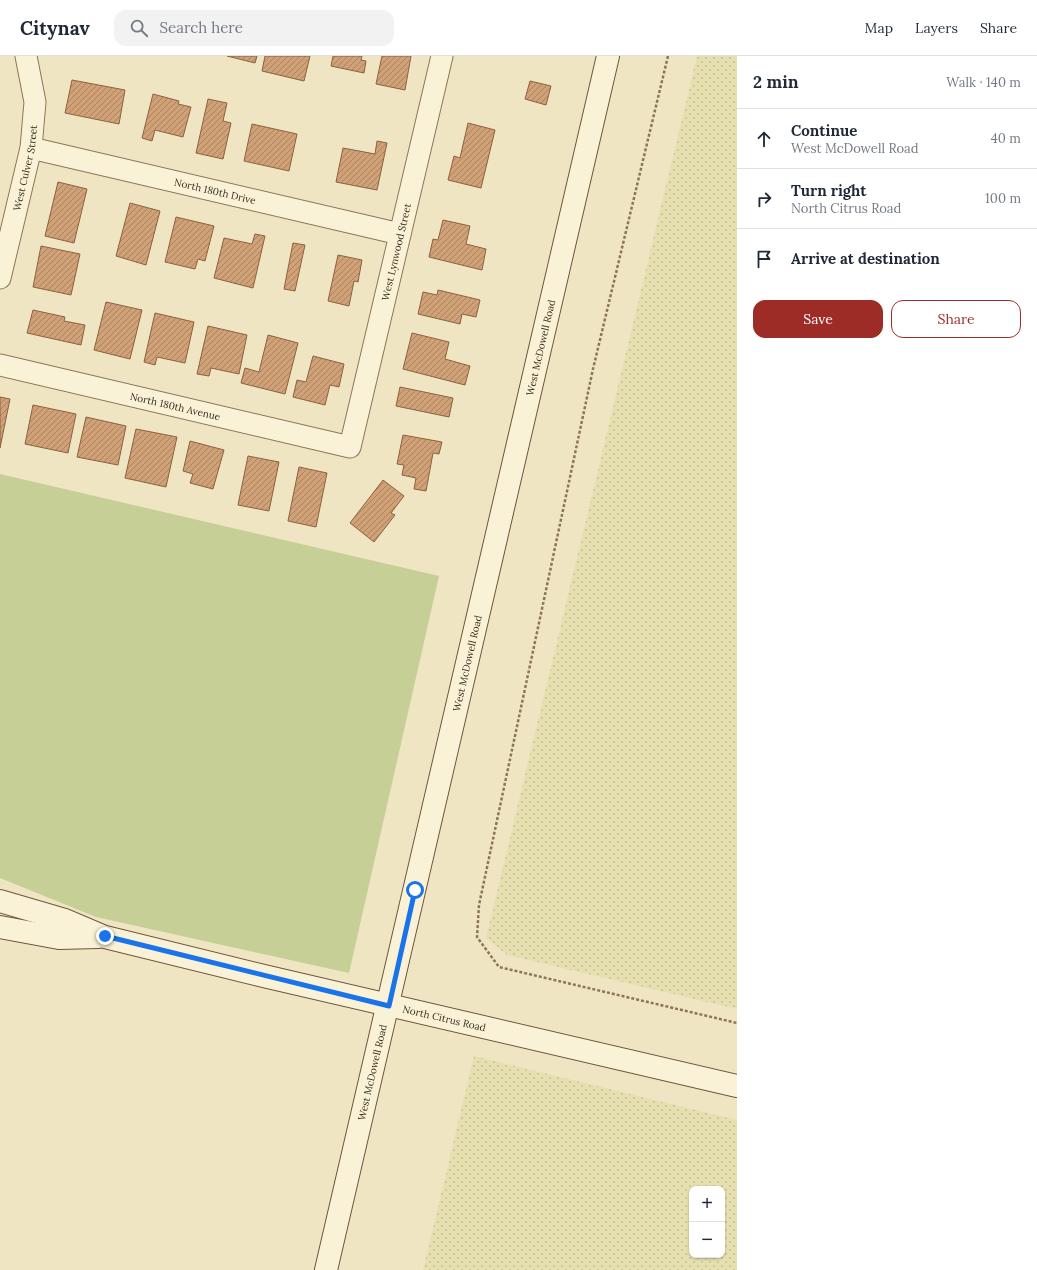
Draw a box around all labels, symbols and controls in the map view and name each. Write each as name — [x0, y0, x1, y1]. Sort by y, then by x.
search box — [114, 10, 394, 46]
text: Citynav — [20, 16, 90, 40]
icon: search — [128, 17, 150, 39]
text: Search here — [160, 18, 243, 37]
text: Map — [865, 19, 893, 37]
text: Layers — [915, 19, 958, 37]
text: Share — [980, 19, 1017, 37]
text: 2 min — [753, 71, 799, 93]
text: Walk · 140 m — [946, 74, 1021, 91]
text: Continue — [791, 121, 857, 140]
street label: West Culver Street — [10, 124, 40, 212]
icon: ahead — [753, 128, 775, 150]
text: 40 m — [991, 130, 1021, 147]
text: West McDowell Road — [791, 140, 919, 157]
street label: North 180th Drive — [173, 176, 258, 207]
text: Turn right — [791, 181, 867, 200]
icon: right — [753, 188, 775, 210]
text: 100 m — [985, 190, 1021, 207]
text: North Citrus Road — [791, 200, 901, 217]
street label: West Lynwood Street — [379, 202, 414, 302]
icon: arrive — [753, 248, 775, 270]
text: Arrive at destination — [791, 249, 940, 268]
street label: West McDowell Road — [523, 298, 558, 397]
button: Save — [753, 300, 883, 338]
button: Share — [891, 300, 1021, 338]
street label: North 180th Avenue — [129, 390, 222, 424]
street label: West McDowell Road — [450, 614, 485, 713]
route start — [406, 881, 424, 899]
route end — [96, 927, 114, 945]
street label: North Citrus Road — [401, 1003, 487, 1034]
street label: West McDowell Road — [355, 1023, 390, 1122]
map controls — [689, 1186, 725, 1258]
button: + — [689, 1186, 725, 1222]
button: − — [689, 1222, 725, 1258]

